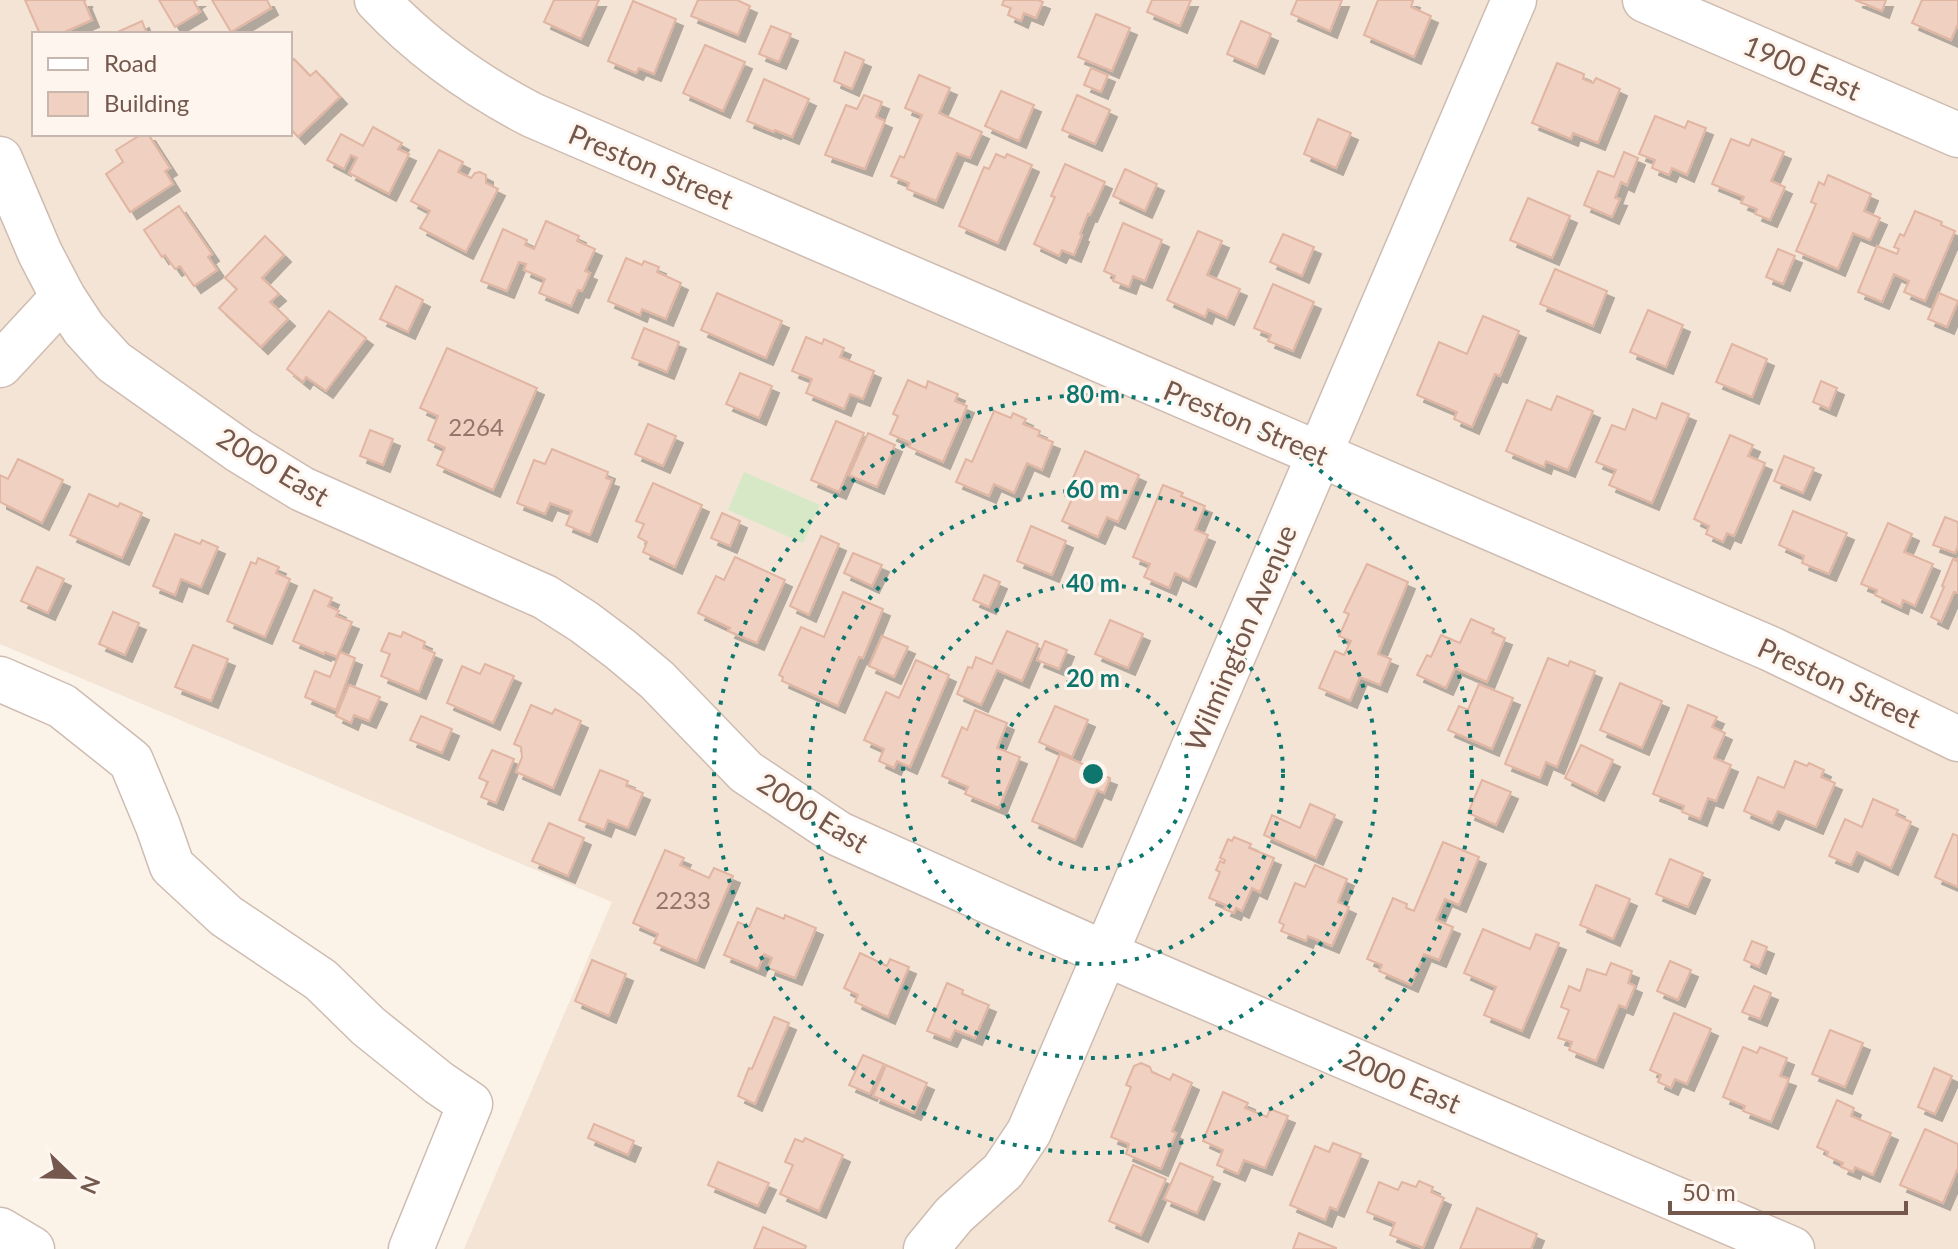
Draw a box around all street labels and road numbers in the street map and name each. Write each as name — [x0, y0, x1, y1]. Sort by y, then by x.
street label: 1900 East — [1739, 27, 1866, 107]
street label: Preston Street — [564, 116, 739, 216]
street label: Preston Street — [1159, 372, 1334, 472]
street label: 2000 East — [212, 420, 336, 513]
street label: Wilmington Avenue — [1177, 519, 1303, 756]
street label: Preston Street — [1753, 630, 1926, 735]
street label: 2000 East — [752, 765, 875, 859]
street label: 2000 East — [1339, 1040, 1466, 1120]

